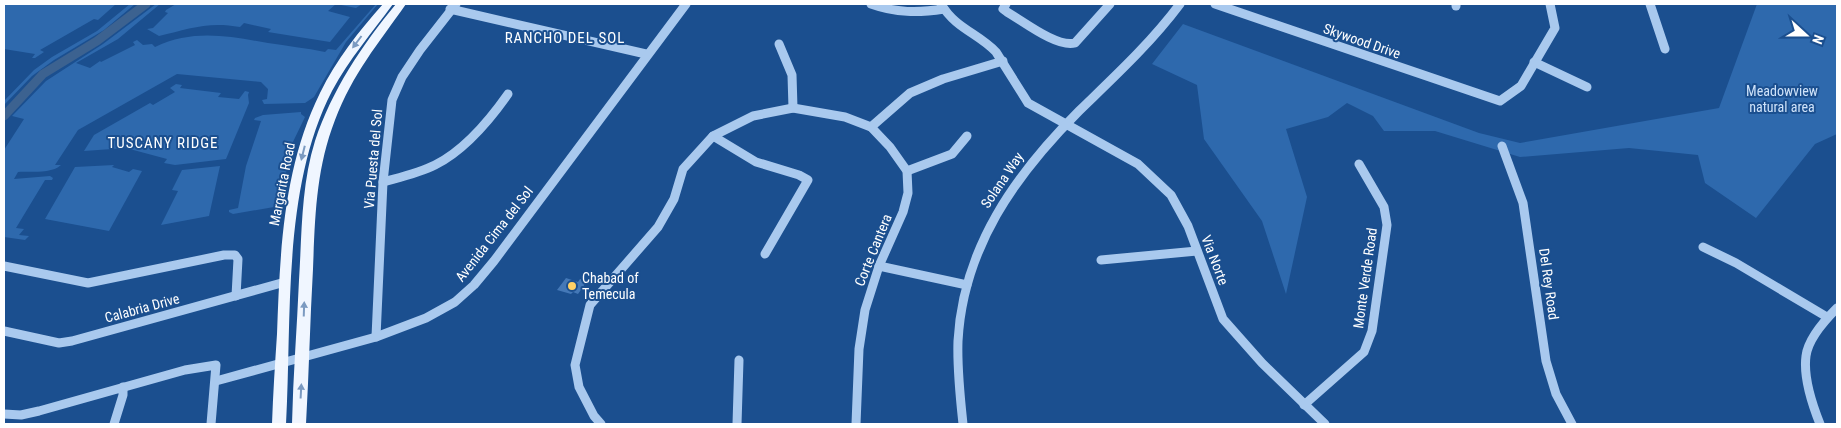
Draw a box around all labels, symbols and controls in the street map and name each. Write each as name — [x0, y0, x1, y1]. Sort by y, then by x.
north arrow — [1781, 10, 1831, 60]
street label: Skywood Drive — [1321, 20, 1403, 62]
district label: RANCHO DEL SOL — [505, 29, 625, 47]
text: N — [1809, 33, 1827, 47]
one-way arrow — [352, 35, 362, 49]
park label: Meadowview natural area — [1746, 83, 1818, 115]
street label: Via Puesta del Sol — [361, 109, 385, 209]
district label: TUSCANY RIDGE — [107, 134, 219, 152]
street label: Margarita Road — [266, 141, 298, 227]
one-way arrow — [299, 145, 307, 161]
street label: Solana Way — [978, 149, 1027, 211]
street label: Avenida Cima del Sol — [452, 183, 536, 285]
street label: Corte Cantera — [851, 212, 895, 288]
street label: Monte Verde Road — [1350, 227, 1380, 329]
street label: Via Norte — [1198, 233, 1232, 288]
street label: Del Rey Road — [1536, 247, 1562, 321]
place label: Chabad of Temecula — [582, 270, 639, 302]
marker: Chabad of Temecula — [566, 280, 578, 292]
street label: Calabria Drive — [103, 290, 182, 326]
one-way arrow — [300, 300, 308, 316]
one-way arrow — [297, 383, 305, 399]

